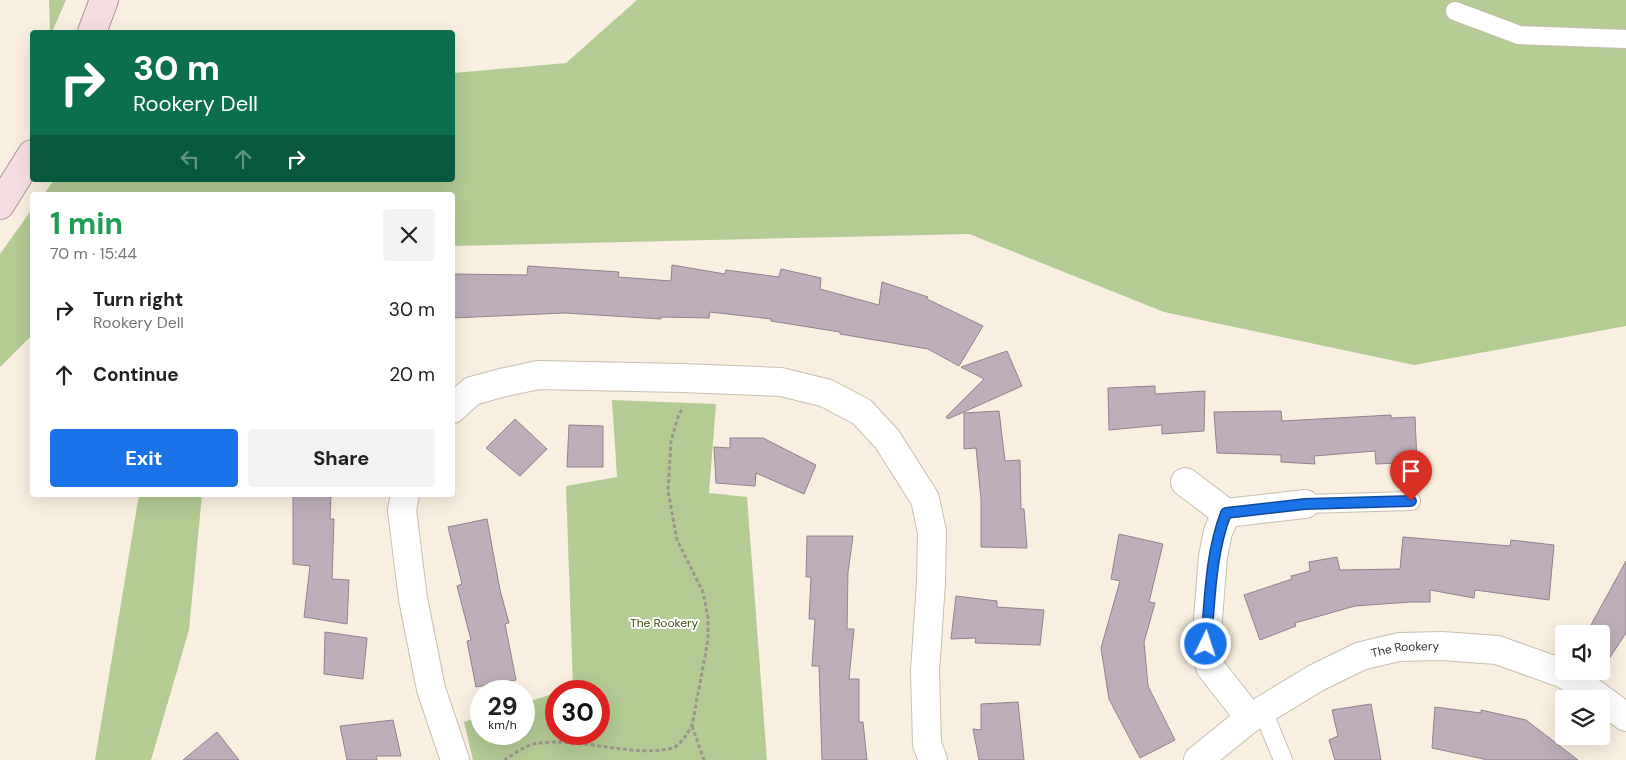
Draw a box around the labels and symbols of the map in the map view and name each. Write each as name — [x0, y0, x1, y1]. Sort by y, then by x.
pin — [1390, 450, 1432, 501]
park label: The Rookery — [630, 615, 698, 631]
position arrow — [1179, 617, 1231, 669]
street label: The Rookery — [1370, 638, 1439, 661]
speed limit sign: 30 — [545, 680, 610, 745]

